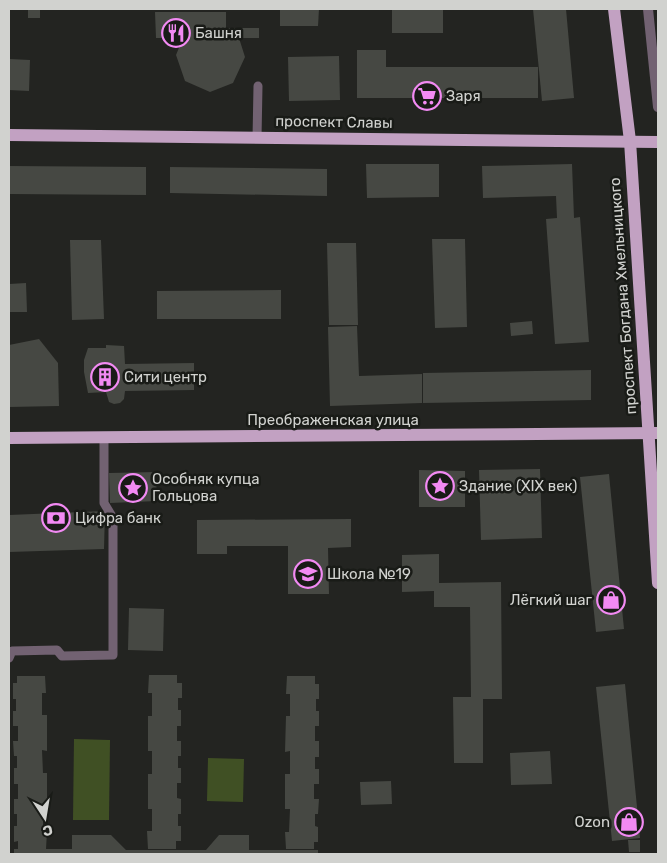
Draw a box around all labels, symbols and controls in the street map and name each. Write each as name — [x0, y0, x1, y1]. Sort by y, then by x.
restaurant icon: Башня — [161, 18, 191, 48]
place label: Башня — [195, 24, 242, 42]
supermarket icon: Заря — [412, 81, 442, 111]
place label: Заря — [446, 87, 481, 105]
street label: проспект Славы — [275, 112, 393, 132]
street label: проспект Богдана Хмельницкого — [606, 177, 640, 415]
building icon: Сити центр — [90, 362, 120, 392]
place label: Сити центр — [124, 368, 207, 386]
street label: Преображенская улица — [247, 411, 419, 429]
place label: Особняк купца Гольцова — [152, 470, 259, 505]
place icon: Здание (XIX век) — [425, 471, 455, 501]
place icon: Особняк купца Гольцова — [118, 473, 148, 503]
place label: Здание (XIX век) — [459, 477, 577, 495]
bank icon: Цифра банк — [41, 503, 71, 533]
place label: Цифра банк — [75, 509, 161, 527]
school or university icon: Школа №19 — [293, 559, 323, 589]
place label: Школа №19 — [327, 565, 411, 583]
shop icon: Лёгкий шаг — [596, 585, 626, 615]
place label: Лёгкий шаг — [510, 591, 593, 609]
north arrow — [20, 793, 70, 843]
shop icon: Ozon — [614, 807, 644, 837]
place label: Ozon — [575, 813, 610, 831]
text: С — [41, 821, 54, 840]

